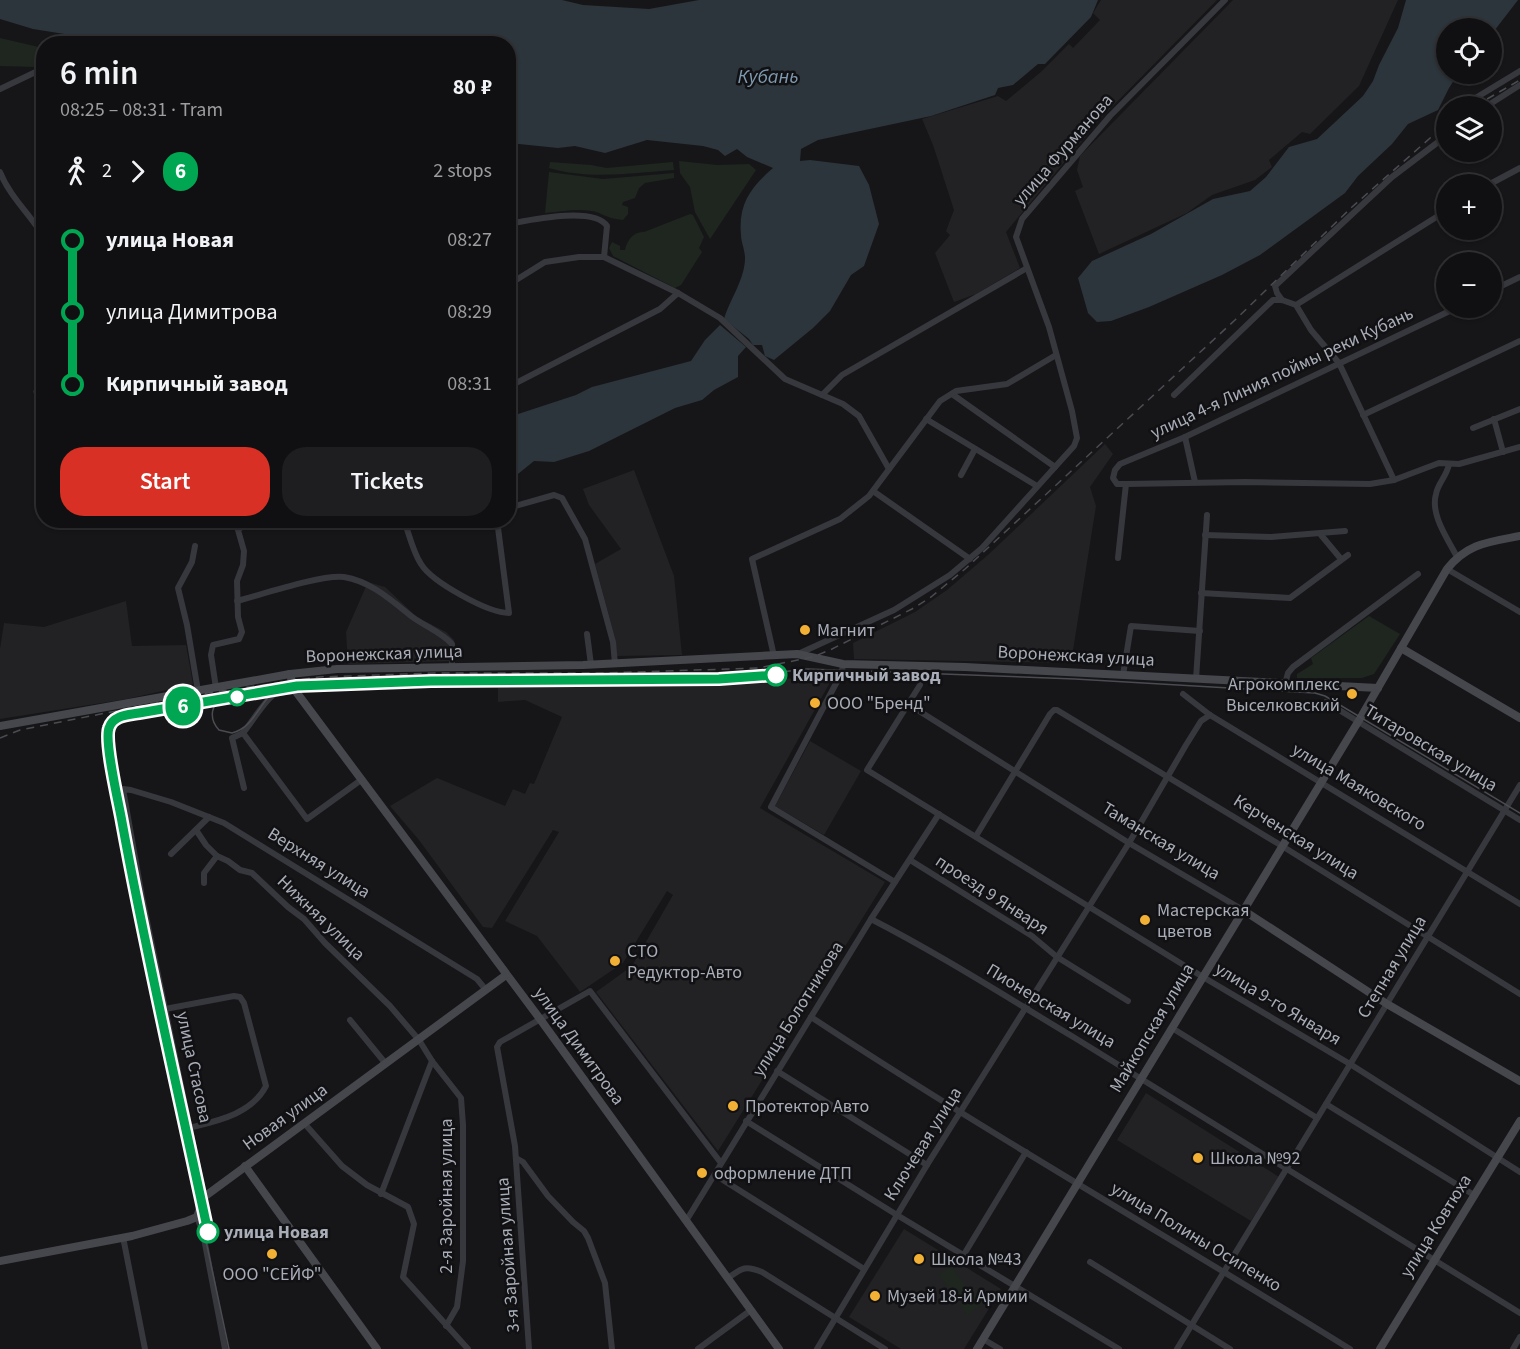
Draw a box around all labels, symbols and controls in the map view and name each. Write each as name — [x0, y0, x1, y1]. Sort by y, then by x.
map controls — [1436, 18, 1502, 318]
button: locate — [1436, 18, 1502, 84]
text: 6 min — [60, 50, 138, 97]
water label: Кубань — [738, 63, 798, 91]
text: 80 ₽ — [453, 71, 492, 103]
street label: улица Фурманова — [1007, 89, 1119, 211]
text: 08:25 – 08:31 · Tram — [60, 96, 223, 124]
button: layers — [1436, 96, 1502, 162]
icon: walk — [60, 155, 93, 188]
icon: forward — [121, 155, 154, 188]
text: 6 — [175, 156, 186, 186]
text: 2 — [102, 157, 112, 185]
text: 2 stops — [433, 157, 492, 185]
button: + — [1436, 174, 1502, 240]
text: улица Новая — [106, 224, 234, 256]
text: 08:27 — [447, 226, 492, 254]
button: − — [1436, 252, 1502, 318]
text: улица Димитрова — [106, 296, 278, 328]
text: 08:29 — [447, 298, 492, 326]
street label: улица 4-я Линия поймы реки Кубань — [1146, 301, 1418, 445]
text: Кирпичный завод — [106, 368, 288, 400]
text: 08:31 — [447, 370, 492, 398]
button: Start — [60, 447, 270, 516]
button: Tickets — [282, 447, 492, 516]
place label: Магнит — [817, 618, 875, 643]
marker: Магнит — [798, 623, 812, 637]
street label: Воронежская улица — [305, 639, 463, 669]
street label: Воронежская улица — [997, 639, 1155, 673]
place label: Кирпичный завод — [792, 663, 941, 688]
marker: Кирпичный завод — [765, 664, 787, 686]
place label: Агрокомплекс Выселковский — [1226, 672, 1340, 718]
line badge: 6 — [164, 686, 202, 726]
marker: Агрокомплекс Выселковский — [1345, 687, 1359, 701]
unlabelled marker — [228, 688, 246, 706]
text: 6 — [177, 691, 189, 721]
place label: ООО "Бренд" — [827, 691, 931, 716]
marker: ООО "Бренд" — [808, 696, 822, 710]
street label: Титаровская улица — [1360, 698, 1502, 798]
street label: улица Маяковского — [1287, 737, 1431, 837]
street label: Керченская улица — [1229, 788, 1363, 886]
street label: Таманская улица — [1097, 796, 1225, 886]
street label: Верхняя улица — [263, 821, 375, 905]
street label: проезд 9 Января — [930, 849, 1054, 941]
street label: Нижняя улица — [271, 870, 371, 966]
place label: Мастерская цветов — [1157, 898, 1249, 944]
street label: Степная улица — [1351, 911, 1433, 1023]
marker: Мастерская цветов — [1138, 913, 1152, 927]
street label: улица Болотникова — [746, 937, 850, 1081]
place label: СТО Редуктор-Авто — [627, 939, 742, 985]
marker: СТО Редуктор-Авто — [608, 954, 622, 968]
street label: улица 9-го Января — [1210, 956, 1346, 1052]
street label: Пионерская улица — [982, 958, 1120, 1054]
street label: Майкопская улица — [1104, 959, 1200, 1097]
street label: улица Димитрова — [528, 982, 630, 1110]
street label: улица Стасова — [170, 1009, 218, 1125]
street label: Новая улица — [237, 1078, 333, 1156]
street label: Ключевая улица — [878, 1082, 968, 1206]
place label: Протектор Авто — [745, 1094, 869, 1119]
marker: Протектор Авто — [726, 1099, 740, 1113]
street label: 2-я Заройная улица — [434, 1118, 459, 1274]
place label: Школа №92 — [1210, 1146, 1300, 1171]
marker: Школа №92 — [1191, 1151, 1205, 1165]
place label: оформление ДТП — [714, 1161, 852, 1186]
marker: оформление ДТП — [695, 1166, 709, 1180]
street label: улица Ковтюха — [1394, 1169, 1478, 1283]
street label: улица Полины Осипенко — [1106, 1176, 1286, 1298]
street label: 3-я Заройная улица — [490, 1177, 526, 1333]
place label: улица Новая — [224, 1220, 329, 1245]
marker: улица Новая — [197, 1221, 219, 1243]
marker: ООО "СЕЙФ" — [265, 1247, 279, 1261]
place label: Школа №43 — [931, 1247, 1021, 1272]
marker: Школа №43 — [912, 1252, 926, 1266]
place label: ООО "СЕЙФ" — [223, 1262, 321, 1287]
place label: Музей 18-й Армии — [887, 1284, 1028, 1309]
marker: Музей 18-й Армии — [868, 1289, 882, 1303]

